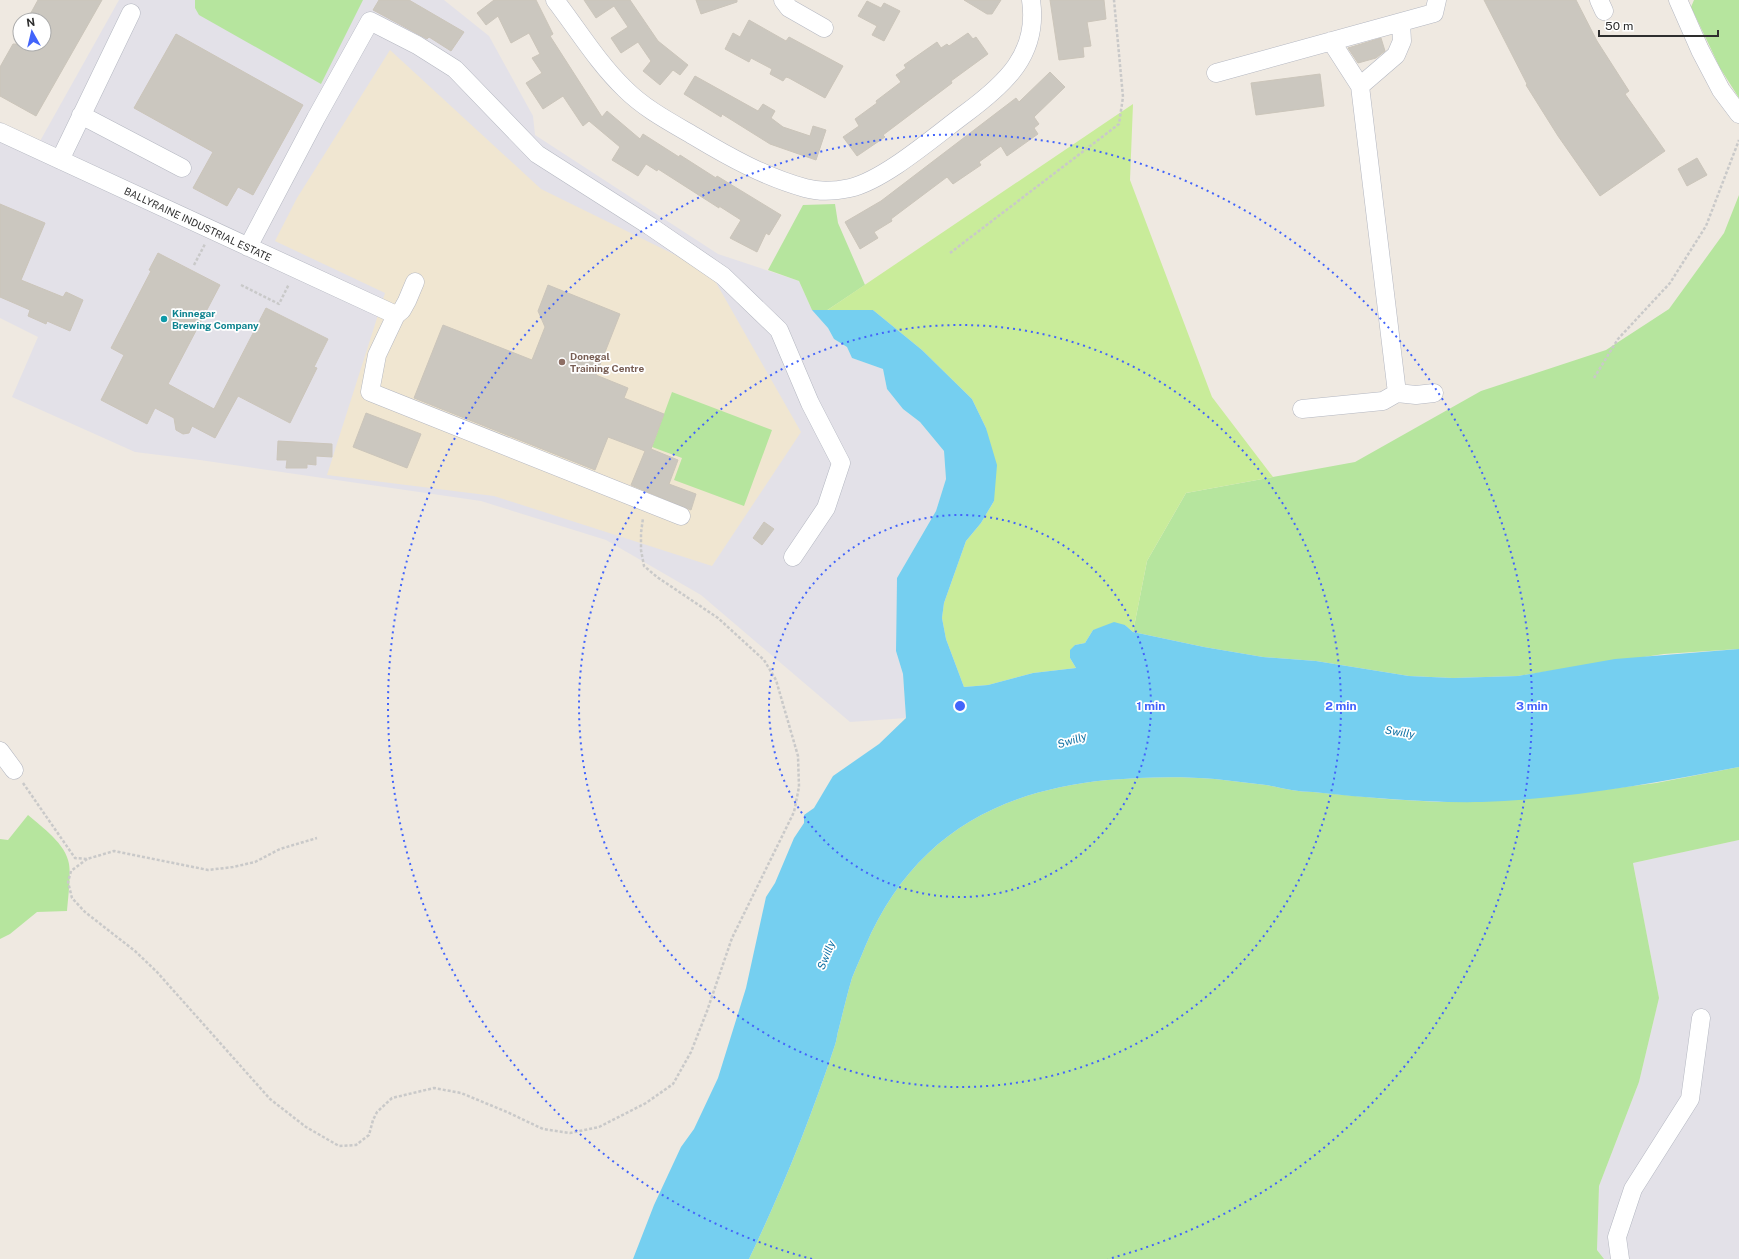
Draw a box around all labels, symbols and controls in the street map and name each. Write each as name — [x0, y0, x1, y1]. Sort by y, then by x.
north arrow — [12, 12, 52, 52]
scale bar — [1599, 12, 1718, 38]
text: N — [26, 16, 36, 29]
text: 50 m — [1605, 19, 1633, 33]
street label: BALLYRAINE INDUSTRIAL ESTATE — [122, 184, 274, 264]
place label: Kinnegar Brewing Company — [172, 307, 259, 331]
marker: Kinnegar Brewing Company — [159, 314, 169, 324]
place label: Donegal Training Centre — [570, 350, 644, 374]
marker: Donegal Training Centre — [557, 357, 567, 367]
centre of rings — [953, 699, 967, 713]
text: 1 min — [1137, 699, 1165, 713]
text: 2 min — [1325, 699, 1357, 713]
text: 3 min — [1516, 699, 1548, 713]
water label: Swilly — [1384, 724, 1416, 740]
water label: Swilly — [1056, 730, 1088, 750]
water label: Swilly — [815, 939, 837, 971]

